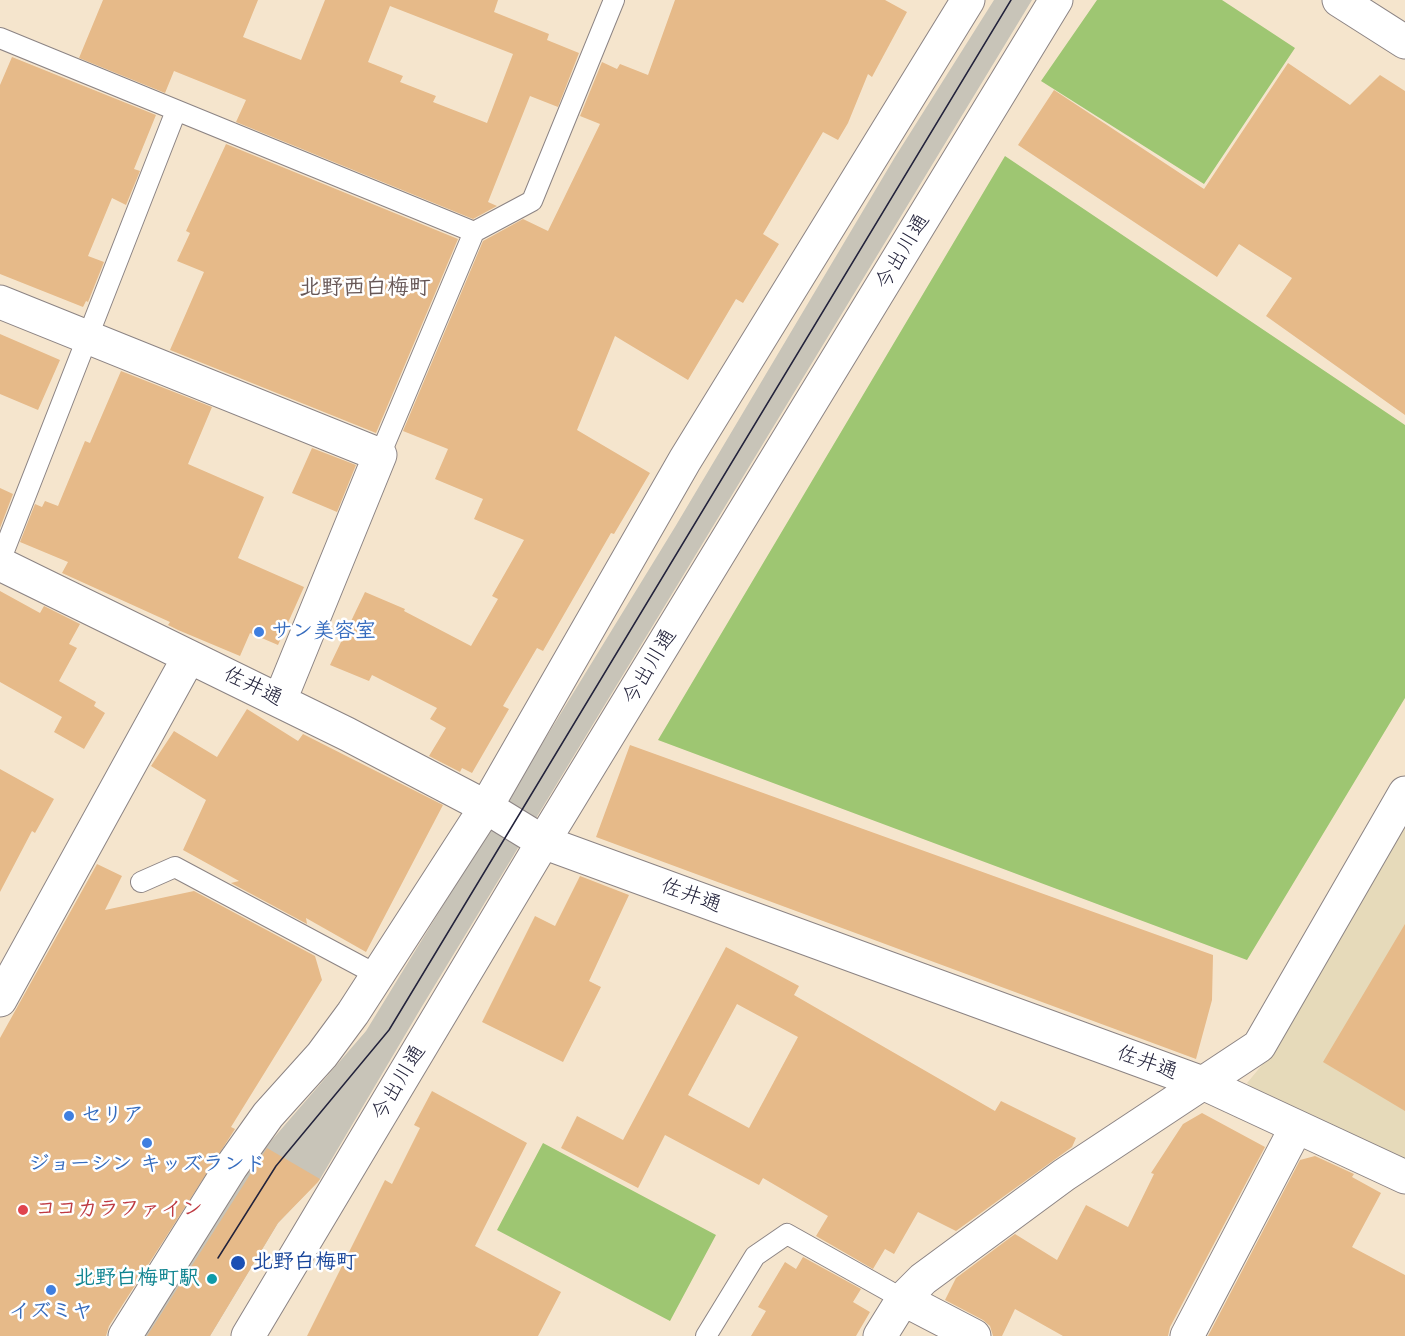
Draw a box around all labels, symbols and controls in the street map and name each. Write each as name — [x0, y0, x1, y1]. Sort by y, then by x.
street label: 今出川通 — [871, 210, 935, 294]
district label: 北野西白梅町 — [299, 275, 431, 301]
place label: サン美容室 — [271, 619, 376, 645]
marker: サン美容室 — [252, 625, 266, 639]
street label: 今出川通 — [618, 625, 682, 709]
street label: 佐井通 — [219, 662, 287, 712]
street label: 佐井通 — [657, 873, 725, 919]
street label: 佐井通 — [1113, 1040, 1181, 1086]
street label: 今出川通 — [367, 1041, 431, 1125]
place label: セリア — [81, 1103, 144, 1129]
marker: セリア — [62, 1109, 76, 1123]
marker: ジョーシン キッズランド — [140, 1136, 154, 1150]
place label: ジョーシン キッズランド — [28, 1152, 266, 1178]
place label: ココカラファイン — [35, 1197, 203, 1223]
marker: ココカラファイン — [16, 1203, 30, 1217]
place label: 北野白梅町 — [252, 1250, 357, 1276]
marker: 北野白梅町 — [229, 1254, 247, 1272]
place label: 北野白梅町駅 — [74, 1266, 200, 1292]
marker: 北野白梅町駅 — [205, 1272, 219, 1286]
marker: イズミヤ — [44, 1283, 58, 1297]
place label: イズミヤ — [9, 1299, 93, 1325]

